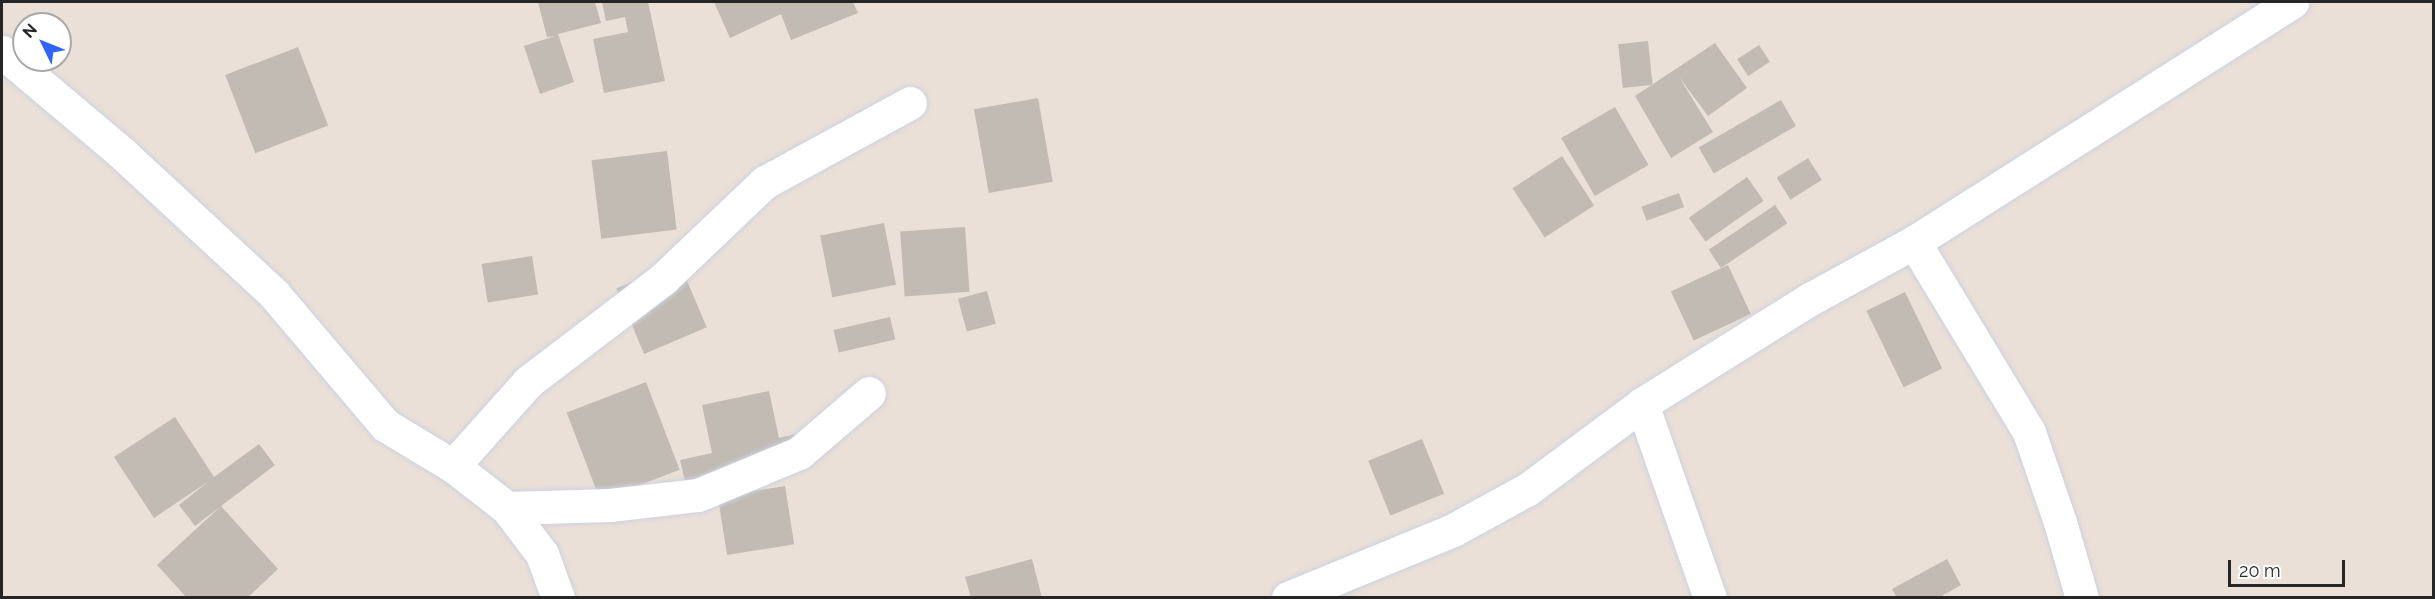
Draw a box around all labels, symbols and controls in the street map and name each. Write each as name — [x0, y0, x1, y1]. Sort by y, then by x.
north arrow — [12, 12, 72, 72]
text: N — [19, 20, 41, 42]
scale bar — [2231, 548, 2348, 586]
text: 20 m — [2239, 560, 2281, 581]

